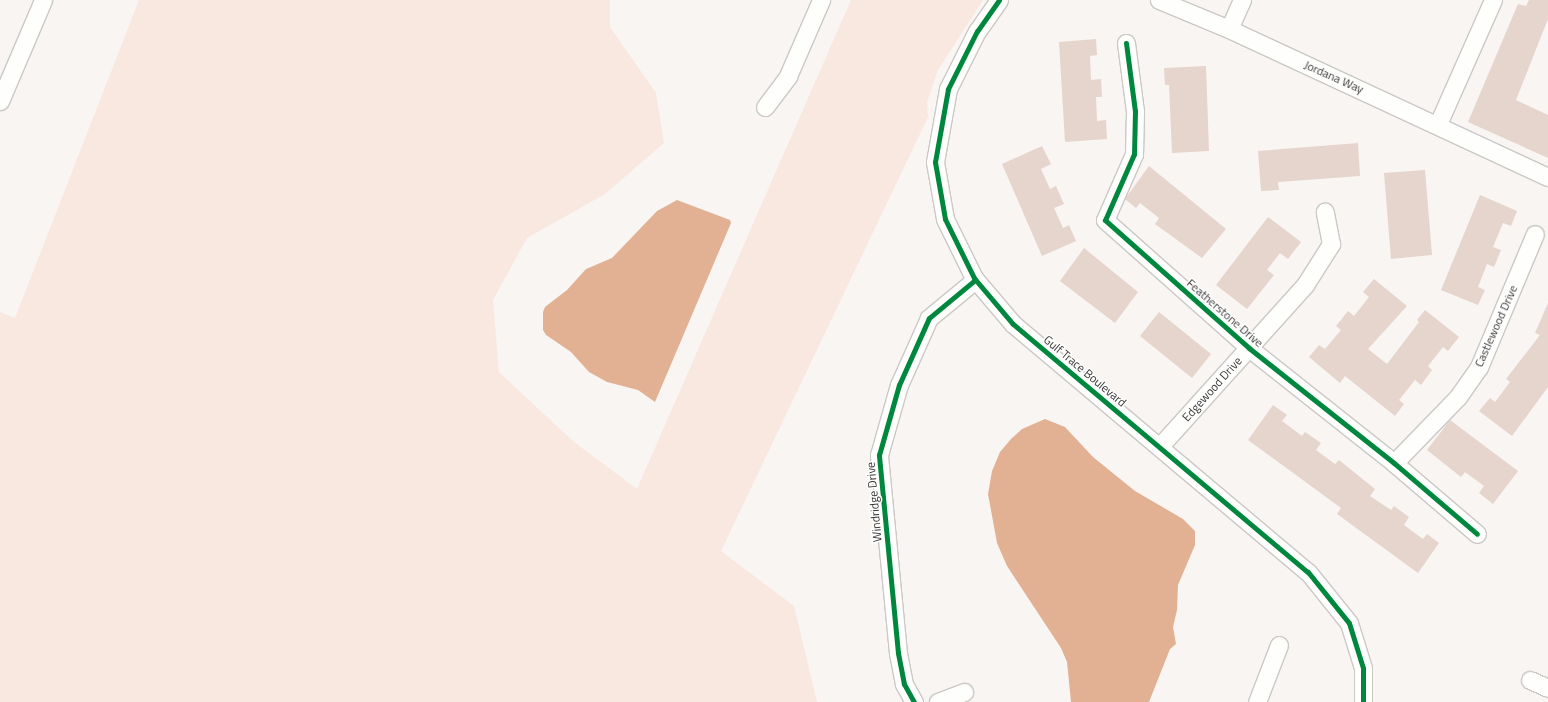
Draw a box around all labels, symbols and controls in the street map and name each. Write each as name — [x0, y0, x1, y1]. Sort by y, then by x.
street label: Jordana Way — [1302, 58, 1366, 96]
street label: Featherstone Drive — [1184, 276, 1266, 350]
street label: Castlewood Drive — [1472, 283, 1520, 369]
street label: Gulf Trace Boulevard — [1041, 332, 1129, 410]
street label: Edgewood Drive — [1179, 354, 1245, 424]
street label: Windridge Drive — [863, 461, 885, 543]

